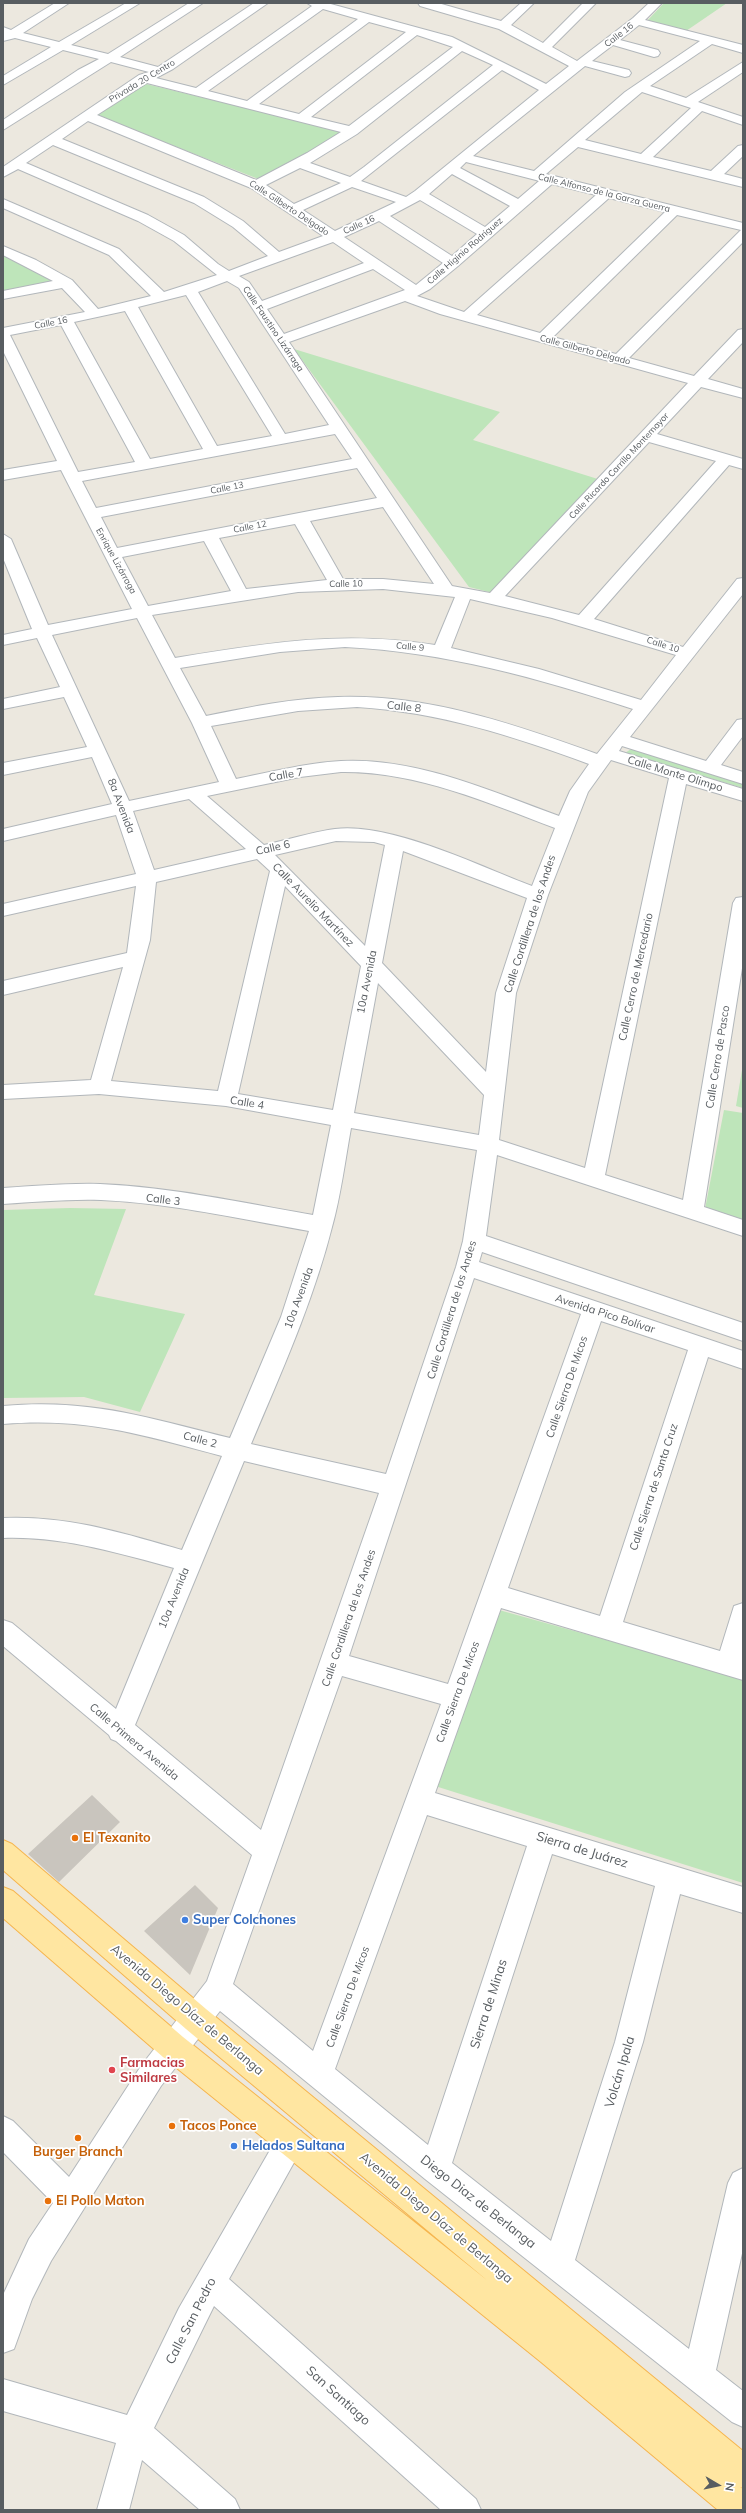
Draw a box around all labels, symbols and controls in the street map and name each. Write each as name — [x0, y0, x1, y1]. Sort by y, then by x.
street label: Calle 16 — [602, 20, 636, 50]
street label: Privada 20 Centro — [107, 57, 177, 105]
street label: Calle Alfonso de la Garza Guerra — [537, 171, 671, 215]
street label: Calle Gilberto Delgado — [247, 178, 331, 238]
street label: Calle 16 — [341, 213, 377, 237]
street label: Calle Higinio Rodriguez — [425, 215, 505, 287]
street label: Calle Faustino Lizárraga — [240, 284, 306, 374]
street label: Calle 16 — [33, 314, 69, 332]
street label: Calle Gilberto Delgado — [539, 333, 631, 367]
street label: Calle Ricardo Carrillo Montemayor — [567, 411, 671, 521]
street label: Calle 13 — [209, 479, 245, 497]
street label: Calle 12 — [232, 518, 268, 536]
street label: Enrique Lizárraga — [93, 526, 139, 596]
street label: Calle 10 — [329, 578, 363, 590]
street label: Calle 10 — [645, 635, 681, 655]
street label: Calle 9 — [395, 640, 425, 654]
street label: Calle 8 — [386, 699, 422, 715]
street label: Calle Monte Olimpo — [626, 753, 724, 795]
street label: Calle 7 — [268, 765, 304, 785]
street label: 8a Avenida — [104, 777, 138, 835]
street label: Calle 6 — [255, 838, 291, 858]
street label: Calle Cordillera de los Andes — [501, 853, 559, 995]
street label: Calle Aurelio Martínez — [269, 860, 357, 950]
street label: Calle Cerro de Mercedario — [616, 912, 656, 1042]
street label: 10a Avenida — [354, 949, 380, 1015]
street label: Calle Cerro de Pasco — [703, 1004, 733, 1110]
street label: Calle 4 — [229, 1094, 265, 1112]
street label: Calle 3 — [145, 1191, 181, 1209]
street label: Calle Cordillera de los Andes — [425, 1239, 479, 1381]
street label: 10a Avenida — [282, 1265, 316, 1331]
street label: Avenida Pico Bolívar — [553, 1292, 657, 1336]
street label: Calle Sierra De Micos — [543, 1334, 591, 1440]
street label: Calle Sierra de Santa Cruz — [627, 1422, 681, 1552]
street label: Calle 2 — [182, 1429, 218, 1451]
street label: Calle Cordillera de los Andes — [319, 1548, 379, 1688]
street label: 10a Avenida — [156, 1566, 192, 1630]
street label: Calle Sierra De Micos — [433, 1639, 483, 1745]
street label: Calle Primera Avenida — [87, 1701, 181, 1783]
street label: Sierra de Juárez — [534, 1829, 630, 1871]
place label: El Texanito — [83, 1830, 151, 1846]
marker: El Texanito — [70, 1833, 80, 1843]
place label: Super Colchones — [193, 1912, 296, 1928]
marker: Super Colchones — [180, 1915, 190, 1925]
street label: Avenida Diego Díaz de Berlanga — [107, 1941, 267, 2079]
street label: Calle Sierra De Micos — [323, 1944, 373, 2050]
street label: Sierra de Minas — [467, 1957, 511, 2051]
street label: Volcán Ipala — [602, 2034, 638, 2110]
place label: Farmacias Similares — [120, 2055, 185, 2086]
marker: Farmacias Similares — [107, 2065, 117, 2075]
place label: Tacos Ponce — [180, 2118, 257, 2134]
marker: Tacos Ponce — [167, 2121, 177, 2131]
marker: Burger Branch — [73, 2133, 83, 2143]
place label: Helados Sultana — [242, 2138, 345, 2154]
marker: Helados Sultana — [229, 2141, 239, 2151]
place label: Burger Branch — [33, 2144, 123, 2160]
street label: Avenida Diego Díaz de Berlanga — [356, 2149, 516, 2287]
street label: Diego Diaz de Berlanga — [417, 2152, 539, 2252]
place label: El Pollo Maton — [56, 2193, 145, 2209]
marker: El Pollo Maton — [43, 2196, 53, 2206]
street label: Calle San Pedro — [162, 2275, 220, 2367]
street label: San Santiago — [303, 2363, 373, 2429]
north arrow — [698, 2465, 738, 2505]
text: N — [722, 2482, 737, 2492]

